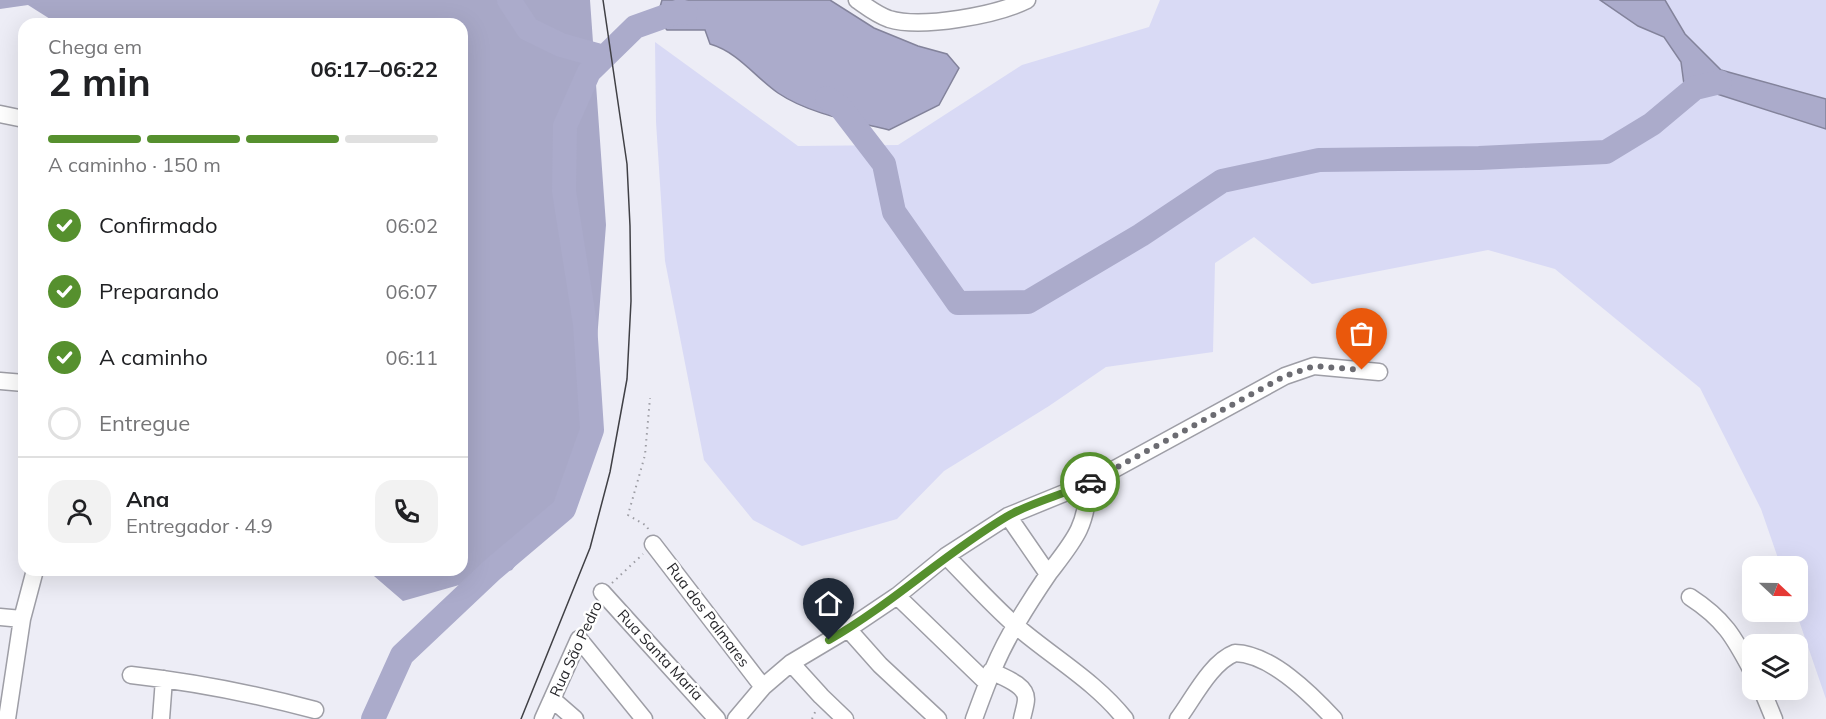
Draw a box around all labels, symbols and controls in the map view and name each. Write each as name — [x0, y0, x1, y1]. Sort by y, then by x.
text: Chega em — [48, 34, 142, 59]
text: 06:17–06:22 — [310, 55, 438, 83]
text: 2 min — [48, 57, 151, 106]
text: A caminho · 150 m — [48, 152, 221, 177]
icon: check — [48, 209, 81, 242]
text: Confirmado — [99, 211, 218, 239]
text: 06:02 — [385, 213, 438, 238]
icon: check — [48, 275, 81, 308]
text: Preparando — [99, 277, 219, 305]
text: 06:07 — [385, 279, 438, 304]
pin — [1336, 308, 1387, 370]
icon: bag — [1345, 317, 1378, 350]
icon: check — [48, 341, 81, 374]
text: A caminho — [99, 343, 208, 371]
text: 06:11 — [385, 345, 438, 370]
text: Entregue — [99, 409, 190, 437]
courier — [1060, 452, 1120, 512]
icon: car — [1074, 466, 1107, 499]
button: person — [48, 480, 111, 543]
button: phone — [375, 480, 438, 543]
text: Ana — [126, 485, 169, 513]
text: Entregador · 4.9 — [126, 513, 273, 538]
north arrow — [1742, 556, 1808, 622]
map controls — [1742, 556, 1808, 700]
street label: Rua dos Palmares — [663, 559, 754, 671]
pin — [803, 578, 854, 640]
icon: home — [812, 587, 845, 620]
street label: Rua São Pedro — [545, 598, 606, 700]
street label: Rua Santa Maria — [613, 605, 707, 704]
button: layers — [1742, 634, 1808, 700]

